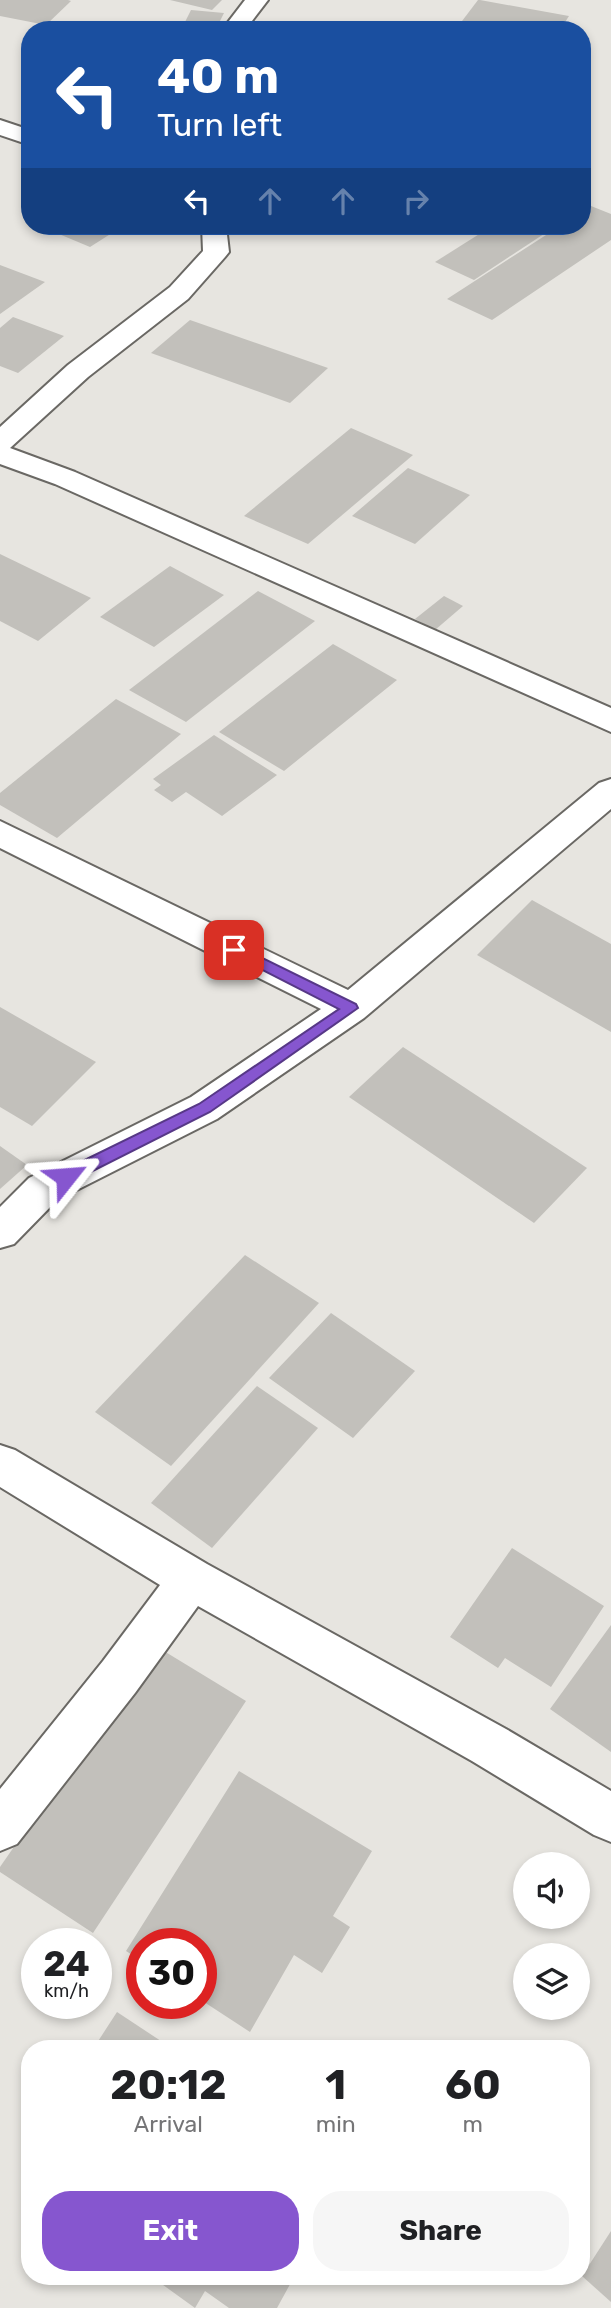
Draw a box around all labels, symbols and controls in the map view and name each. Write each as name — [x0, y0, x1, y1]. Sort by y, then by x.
text: 40 m — [157, 47, 279, 105]
icon: left — [42, 49, 133, 140]
text: Turn left — [157, 106, 282, 144]
icon: left — [178, 182, 216, 220]
icon: ahead — [251, 182, 289, 220]
icon: ahead — [324, 182, 362, 220]
icon: right — [397, 182, 435, 220]
pin — [204, 920, 264, 980]
icon: arrive — [215, 931, 253, 969]
position arrow — [29, 1140, 103, 1214]
map controls — [513, 1852, 590, 2020]
button: sound — [513, 1852, 590, 1929]
speed limit sign: 30 — [126, 1928, 217, 2019]
text: 24 — [43, 1943, 90, 1985]
button: layers — [513, 1943, 590, 2020]
text: km/h — [44, 1980, 89, 2002]
text: 20:12 — [110, 2060, 227, 2110]
text: 1 — [325, 2060, 346, 2110]
text: 60 — [445, 2060, 501, 2110]
text: Arrival — [134, 2110, 203, 2138]
text: min — [316, 2110, 356, 2138]
text: m — [463, 2110, 483, 2138]
button: Exit — [42, 2191, 299, 2271]
button: Share — [313, 2191, 569, 2271]

